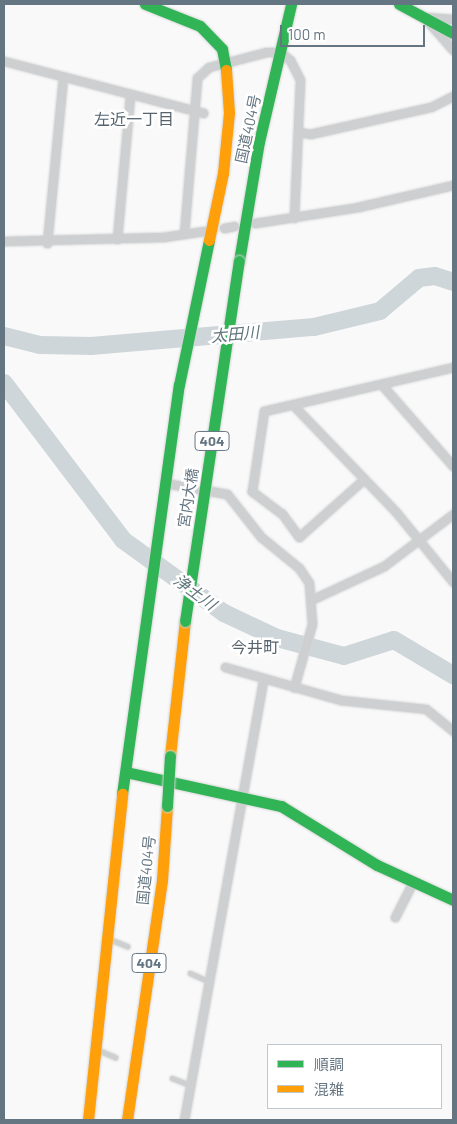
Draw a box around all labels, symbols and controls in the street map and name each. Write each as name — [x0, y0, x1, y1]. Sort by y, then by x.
scale bar — [282, 15, 427, 47]
text: 100 m — [288, 25, 326, 43]
street label: 国道404号 — [232, 93, 264, 165]
district label: 左近一丁目 — [94, 109, 174, 129]
water label: 太田川 — [210, 322, 260, 346]
road number: 404 — [194, 430, 230, 452]
street label: 宮内大橋 — [174, 467, 202, 529]
water label: 浄土川 — [170, 570, 220, 614]
district label: 今井町 — [231, 637, 279, 657]
street label: 国道404号 — [133, 834, 159, 906]
road number: 404 — [132, 951, 166, 974]
legend — [267, 1044, 442, 1109]
text: 順調 — [314, 1055, 344, 1073]
text: 混雑 — [314, 1080, 344, 1098]

